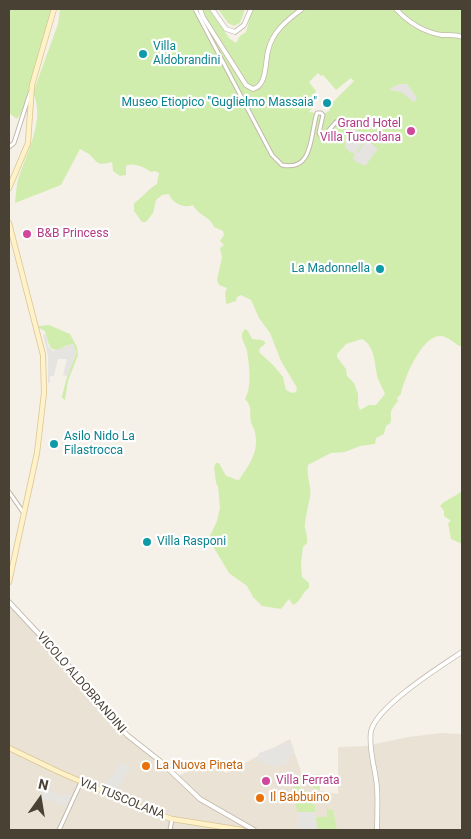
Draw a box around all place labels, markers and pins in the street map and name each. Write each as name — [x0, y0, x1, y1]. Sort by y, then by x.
place label: Villa Aldobrandini — [153, 40, 220, 68]
marker: Villa Aldobrandini — [137, 48, 149, 60]
place label: Museo Etiopico "Guglielmo Massaia" — [122, 96, 317, 110]
marker: Museo Etiopico "Guglielmo Massaia" — [321, 97, 333, 109]
place label: Grand Hotel Villa Tuscolana — [320, 117, 401, 145]
marker: Grand Hotel Villa Tuscolana — [405, 125, 417, 137]
place label: B&B Princess — [37, 227, 109, 241]
marker: B&B Princess — [21, 228, 33, 240]
place label: La Madonnella — [291, 262, 370, 276]
marker: La Madonnella — [374, 263, 386, 275]
place label: Asilo Nido La Filastrocca — [64, 430, 135, 458]
marker: Asilo Nido La Filastrocca — [48, 438, 60, 450]
place label: Villa Rasponi — [157, 535, 226, 549]
marker: Villa Rasponi — [141, 536, 153, 548]
place label: La Nuova Pineta — [156, 759, 243, 773]
marker: La Nuova Pineta — [140, 760, 152, 772]
place label: Villa Ferrata — [276, 774, 340, 788]
marker: Villa Ferrata — [260, 775, 272, 787]
place label: Il Babbuino — [270, 791, 330, 805]
marker: Il Babbuino — [254, 792, 266, 804]

